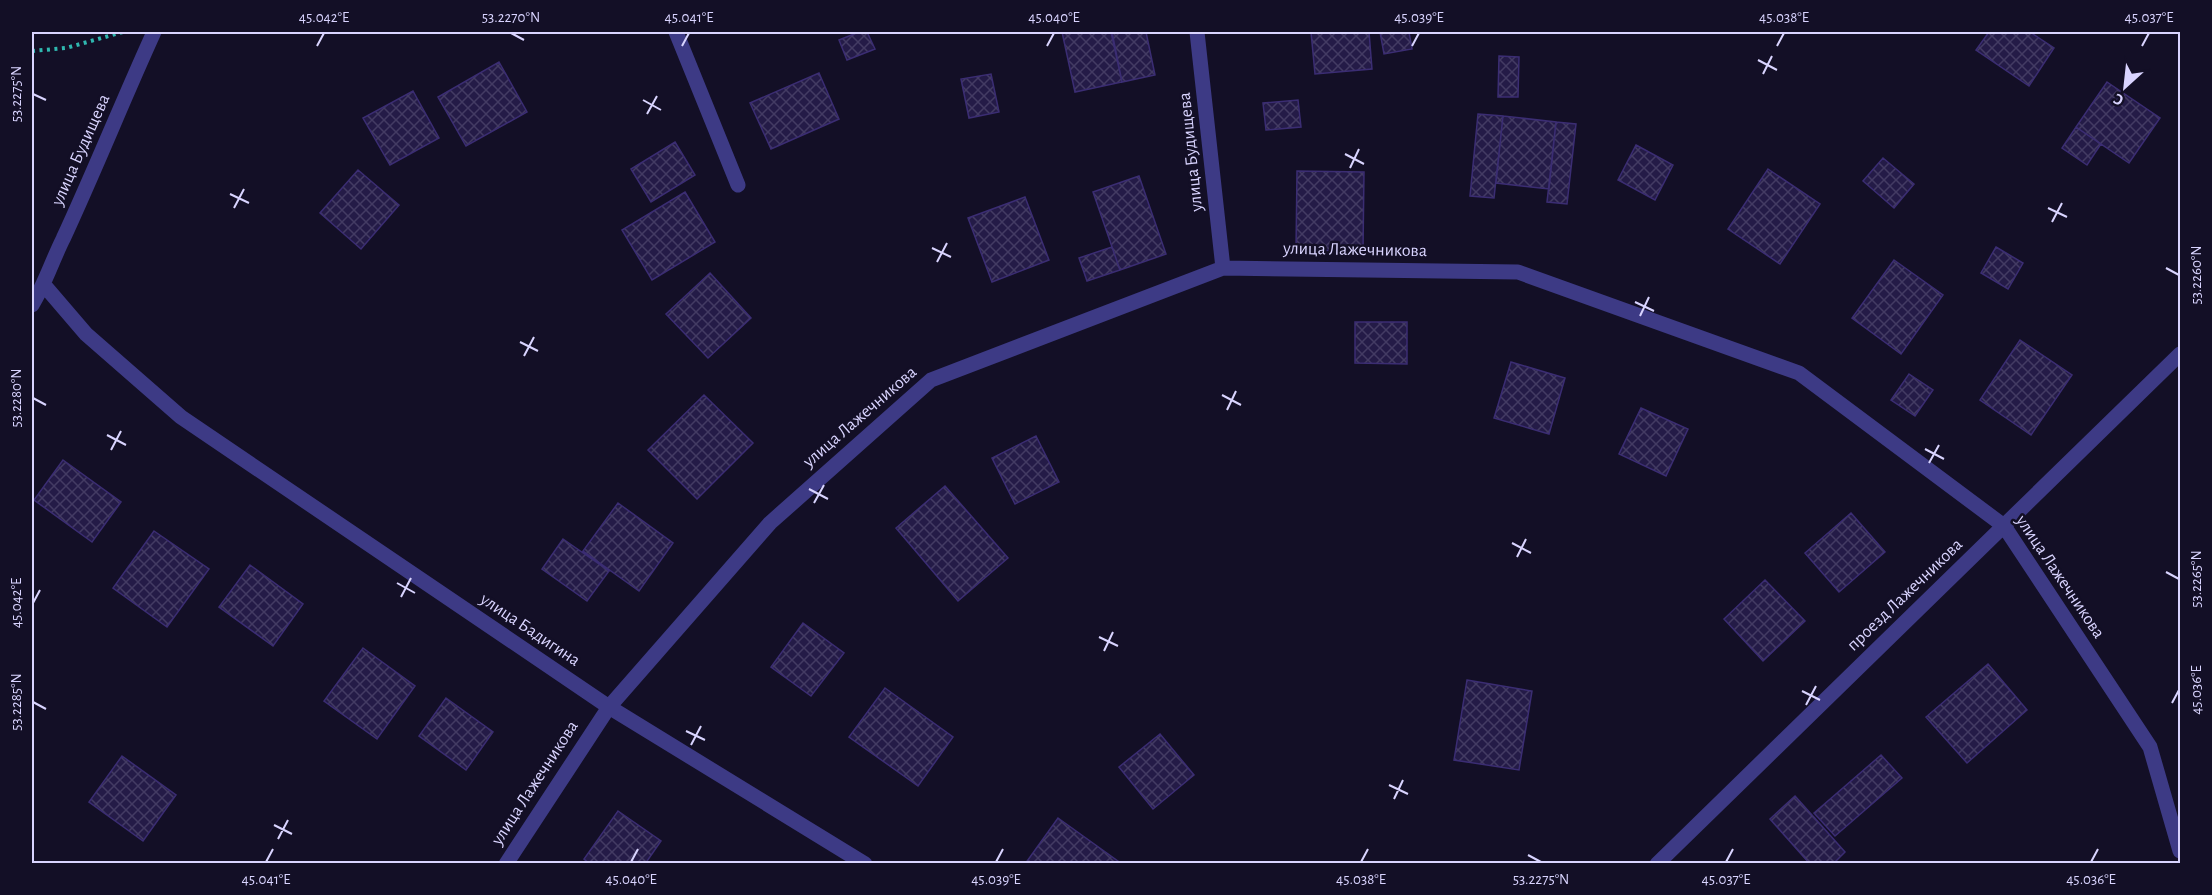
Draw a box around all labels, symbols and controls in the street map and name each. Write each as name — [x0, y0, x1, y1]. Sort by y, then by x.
text: 45.042°E — [299, 10, 349, 25]
text: 53.2270°N — [482, 10, 540, 25]
text: 45.041°E — [665, 10, 713, 25]
text: 45.040°E — [1028, 10, 1080, 25]
text: 45.039°E — [1394, 10, 1444, 25]
text: 45.038°E — [1759, 10, 1809, 25]
text: 45.037°E — [2125, 10, 2173, 25]
north arrow — [2095, 57, 2155, 117]
text: 53.2275°N — [9, 66, 24, 122]
text: С — [2111, 90, 2126, 109]
street label: улица Будищева — [1176, 91, 1206, 213]
street label: улица Будищева — [48, 92, 114, 209]
street label: улица Лажечникова — [1282, 240, 1427, 260]
text: 53.2260°N — [2189, 245, 2204, 305]
street label: улица Лажечникова — [799, 363, 920, 472]
text: 53.2280°N — [9, 368, 24, 428]
street label: улица Лажечникова — [2012, 511, 2108, 642]
street label: проезд Лажечникова — [1844, 535, 1966, 655]
text: 53.2265°N — [2189, 550, 2204, 608]
text: 45.042°E — [9, 578, 24, 628]
street label: улица Бадигина — [476, 590, 583, 670]
text: 45.036°E — [2189, 665, 2204, 715]
text: 53.2285°N — [9, 673, 24, 731]
street label: улица Лажечникова — [488, 718, 582, 849]
text: 45.041°E — [242, 872, 290, 887]
text: 45.040°E — [605, 872, 657, 887]
text: 45.039°E — [971, 872, 1021, 887]
text: 45.038°E — [1336, 872, 1386, 887]
text: 53.2275°N — [1513, 872, 1569, 887]
text: 45.037°E — [1702, 872, 1750, 887]
text: 45.036°E — [2066, 872, 2116, 887]

